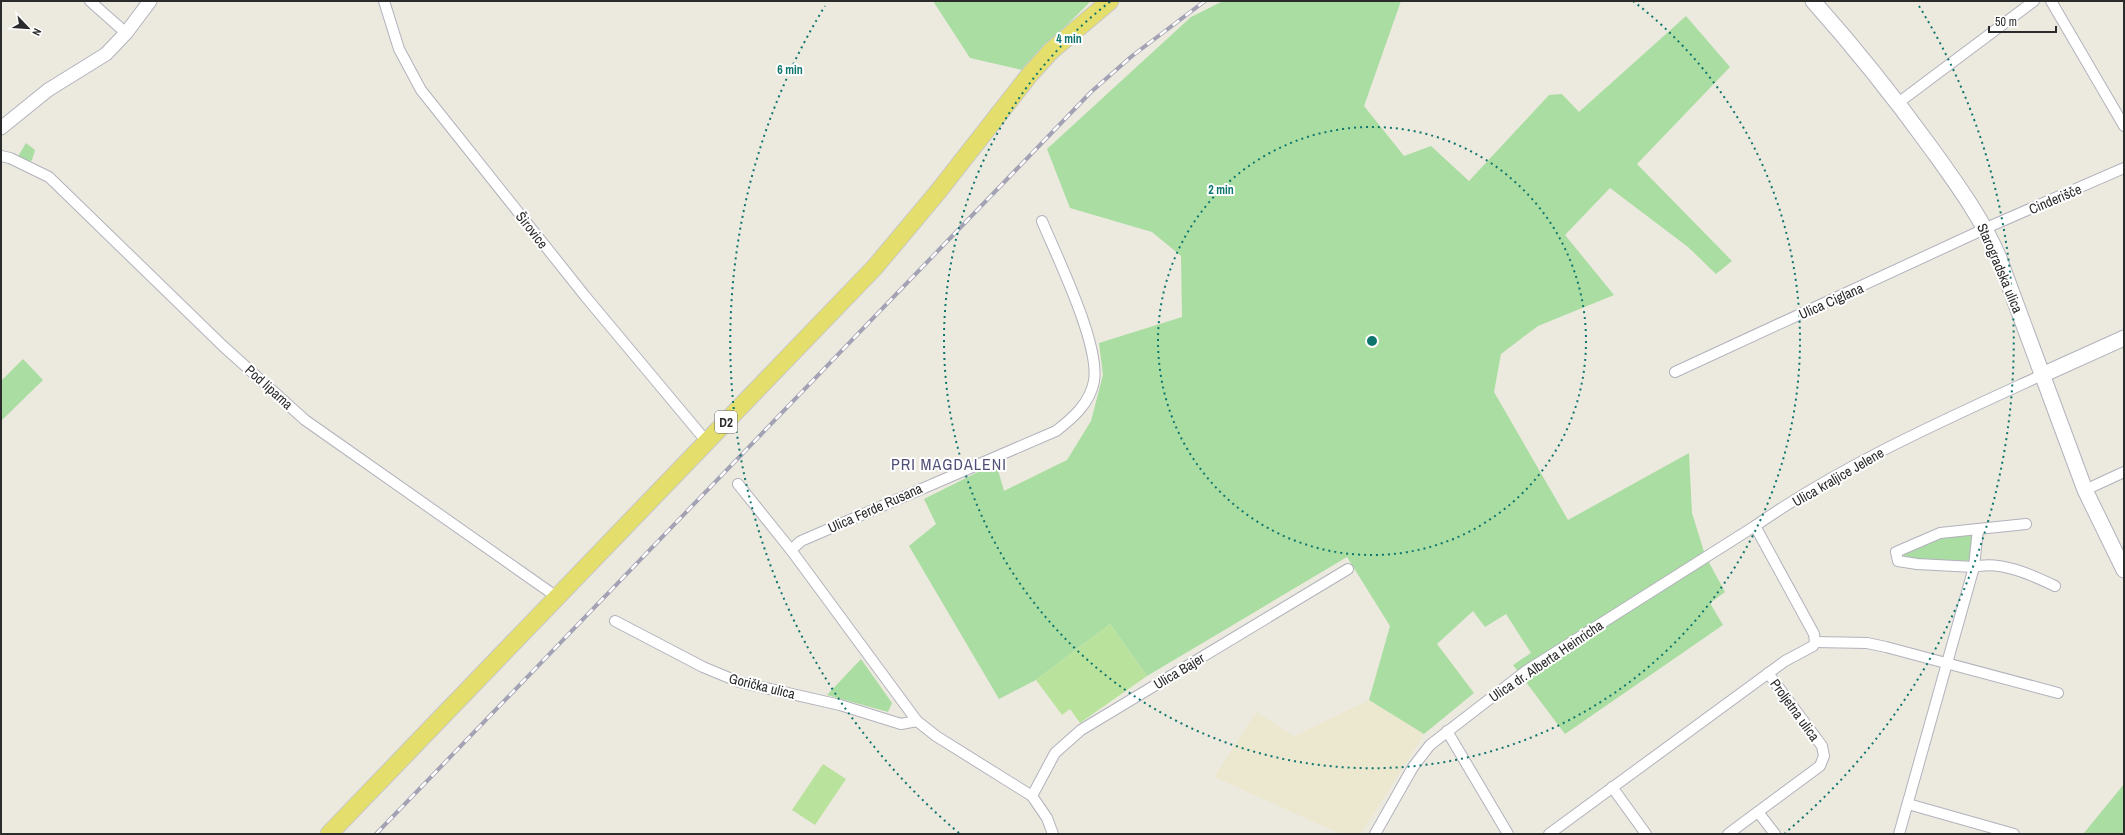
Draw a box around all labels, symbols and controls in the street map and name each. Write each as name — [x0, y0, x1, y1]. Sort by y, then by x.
north arrow — [8, 8, 48, 48]
scale bar — [1989, 8, 2056, 34]
text: 50 m — [1995, 14, 2017, 30]
text: N — [29, 26, 45, 38]
text: 4 min — [1056, 31, 1082, 47]
text: 6 min — [777, 62, 803, 78]
street label: Cinderišče — [2026, 180, 2084, 218]
text: 2 min — [1208, 182, 1234, 198]
street label: Širovice — [512, 208, 552, 252]
street label: Starogradska ulica — [1973, 220, 2027, 316]
street label: Ulica Ciglana — [1796, 279, 1867, 323]
centre of rings — [1365, 334, 1379, 348]
street label: Pod lipama — [241, 361, 297, 414]
road number: D2 — [715, 411, 737, 433]
street label: Ulica kraljice Jelene — [1789, 444, 1887, 510]
district label: PRI MAGDALENI — [891, 453, 1007, 475]
street label: Ulica Ferde Rusana — [825, 479, 926, 537]
street label: Ulica dr. Alberta Heinricha — [1485, 616, 1607, 706]
street label: Ulica Bajer — [1150, 649, 1208, 693]
street label: Gorička ulica — [727, 669, 798, 703]
street label: Proljetna ulica — [1766, 675, 1824, 745]

